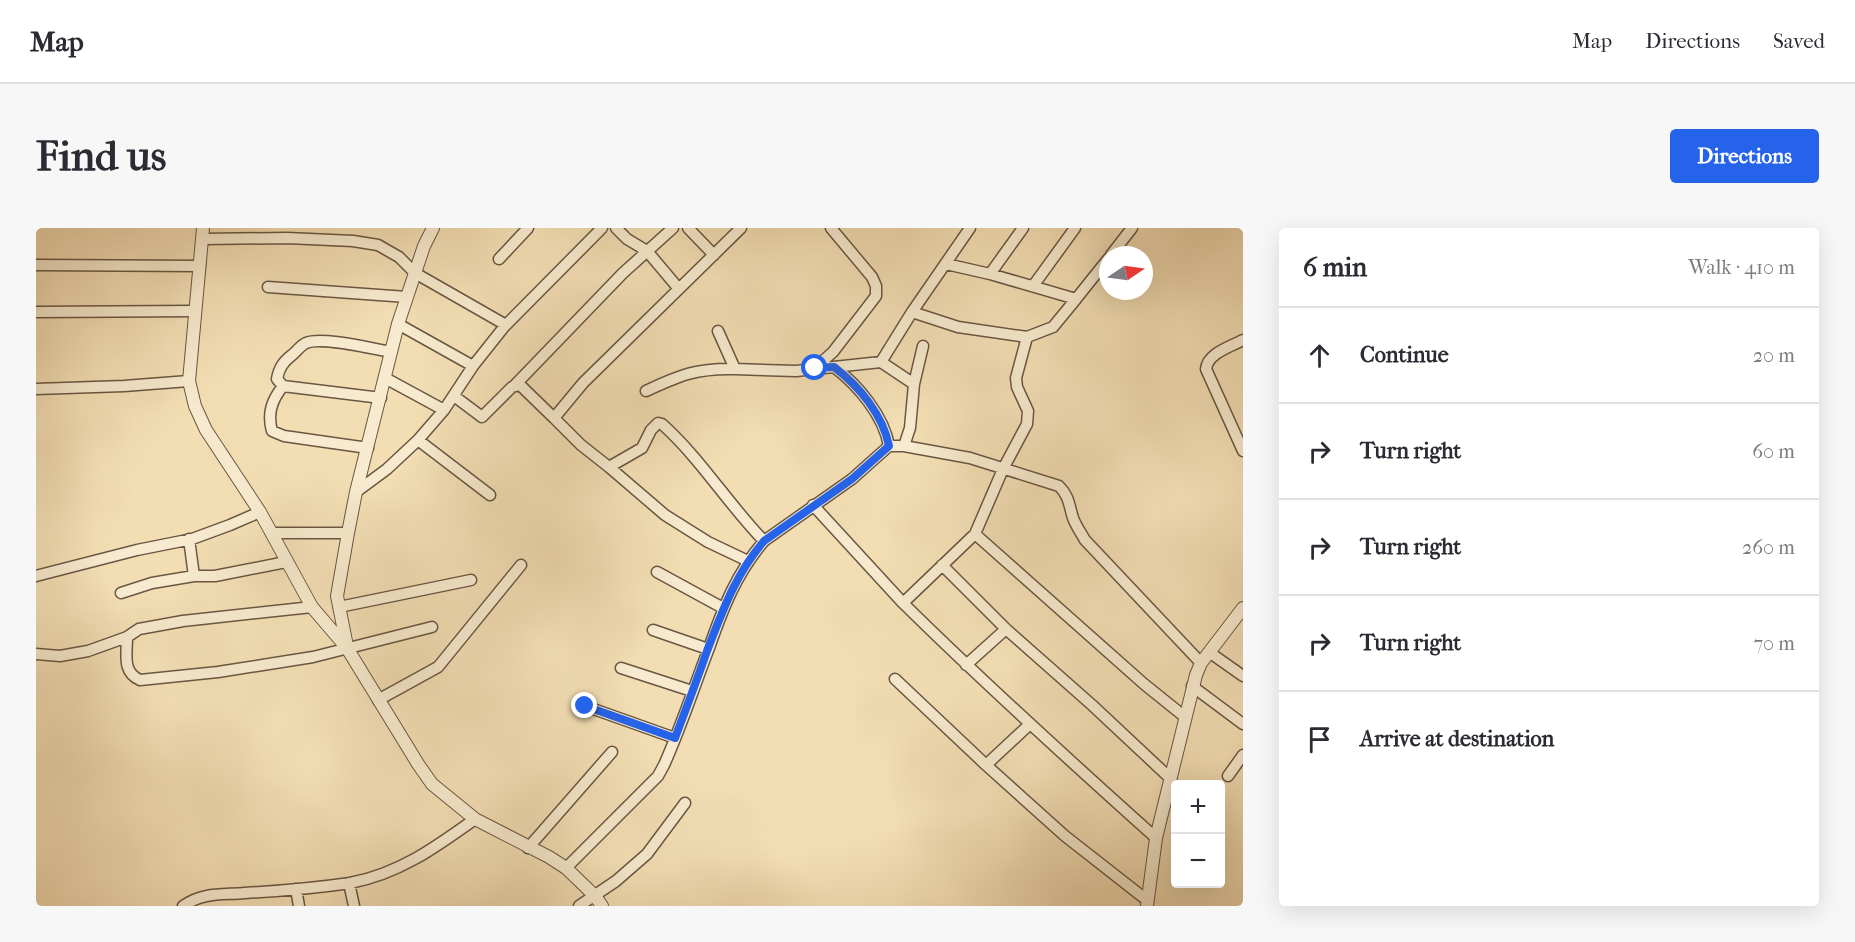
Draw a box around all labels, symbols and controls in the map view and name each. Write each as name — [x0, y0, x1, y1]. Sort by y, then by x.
text: Map — [30, 25, 84, 58]
text: Map — [1572, 29, 1612, 53]
text: Directions — [1645, 29, 1740, 53]
text: Saved — [1773, 29, 1825, 53]
button: Directions — [1670, 129, 1819, 183]
text: Find us — [36, 132, 166, 181]
north arrow — [1099, 246, 1153, 300]
text: 6 min — [1303, 252, 1367, 283]
text: Walk · 410 m — [1688, 256, 1795, 279]
icon: ahead — [1303, 339, 1336, 372]
text: Continue — [1360, 342, 1449, 368]
text: 20 m — [1753, 344, 1795, 367]
route start — [801, 354, 827, 380]
icon: right — [1303, 435, 1336, 468]
text: Turn right — [1360, 438, 1461, 464]
text: 60 m — [1752, 440, 1795, 463]
icon: right — [1303, 531, 1336, 564]
text: Turn right — [1360, 534, 1461, 560]
text: 260 m — [1742, 536, 1795, 559]
icon: right — [1303, 627, 1336, 660]
text: Turn right — [1360, 630, 1461, 656]
text: 70 m — [1753, 632, 1795, 655]
route end — [571, 692, 597, 718]
icon: arrive — [1303, 723, 1336, 756]
text: Arrive at destination — [1360, 726, 1554, 752]
map controls — [1171, 780, 1225, 888]
button: + — [1171, 780, 1225, 834]
button: − — [1171, 834, 1225, 888]

